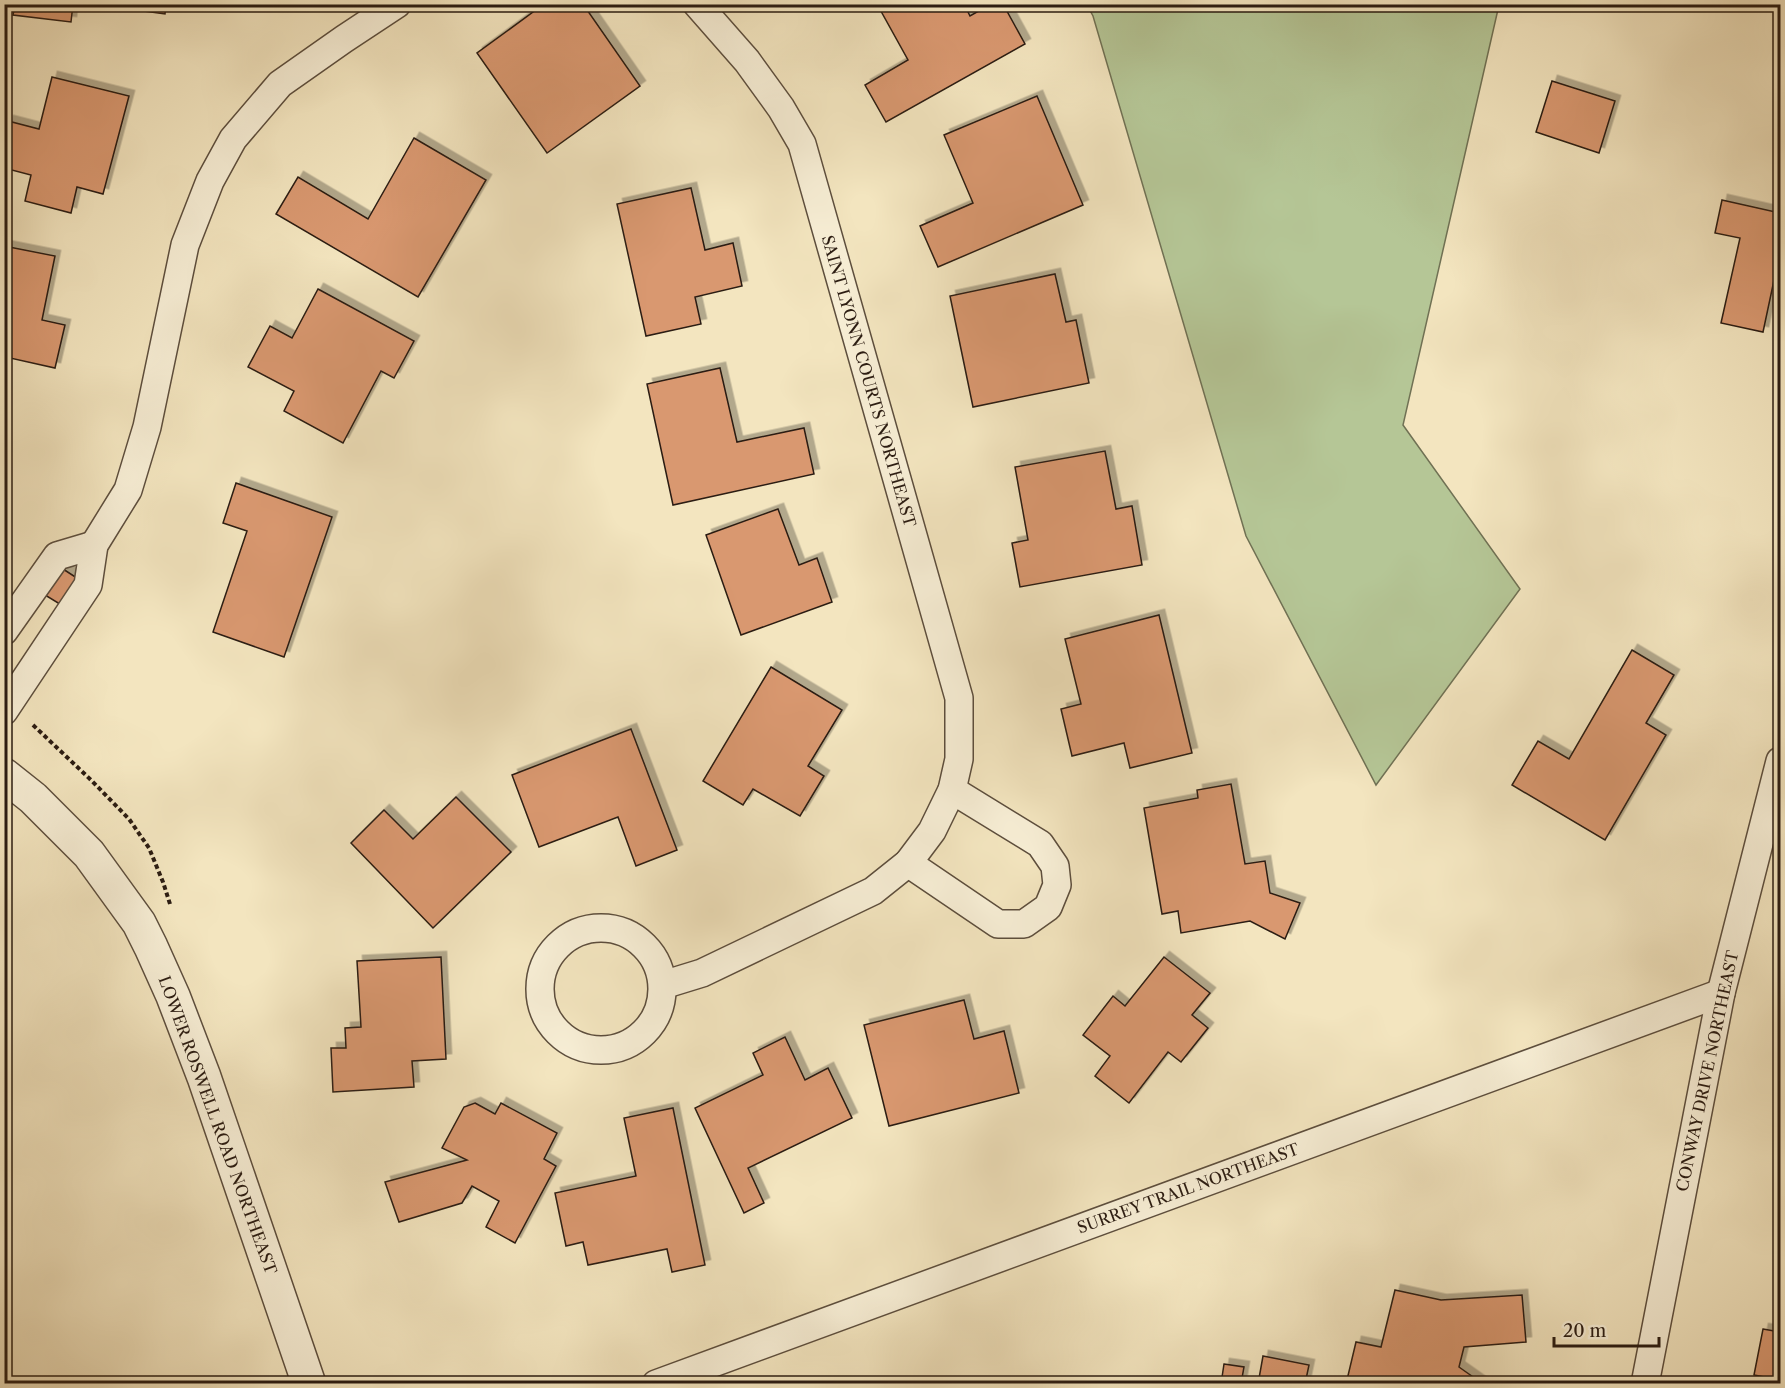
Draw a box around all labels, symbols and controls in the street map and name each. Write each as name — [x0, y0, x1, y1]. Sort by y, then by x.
street label: SAINT LYONN COURTS NORTHEAST — [818, 233, 920, 529]
street label: CONWAY DRIVE NORTHEAST — [1672, 949, 1742, 1193]
street label: LOWER ROSWELL ROAD NORTHEAST — [155, 973, 281, 1277]
street label: SURREY TRAIL NORTHEAST — [1074, 1138, 1302, 1238]
scale bar — [1554, 1310, 1659, 1348]
text: 20 m — [1563, 1320, 1607, 1342]

